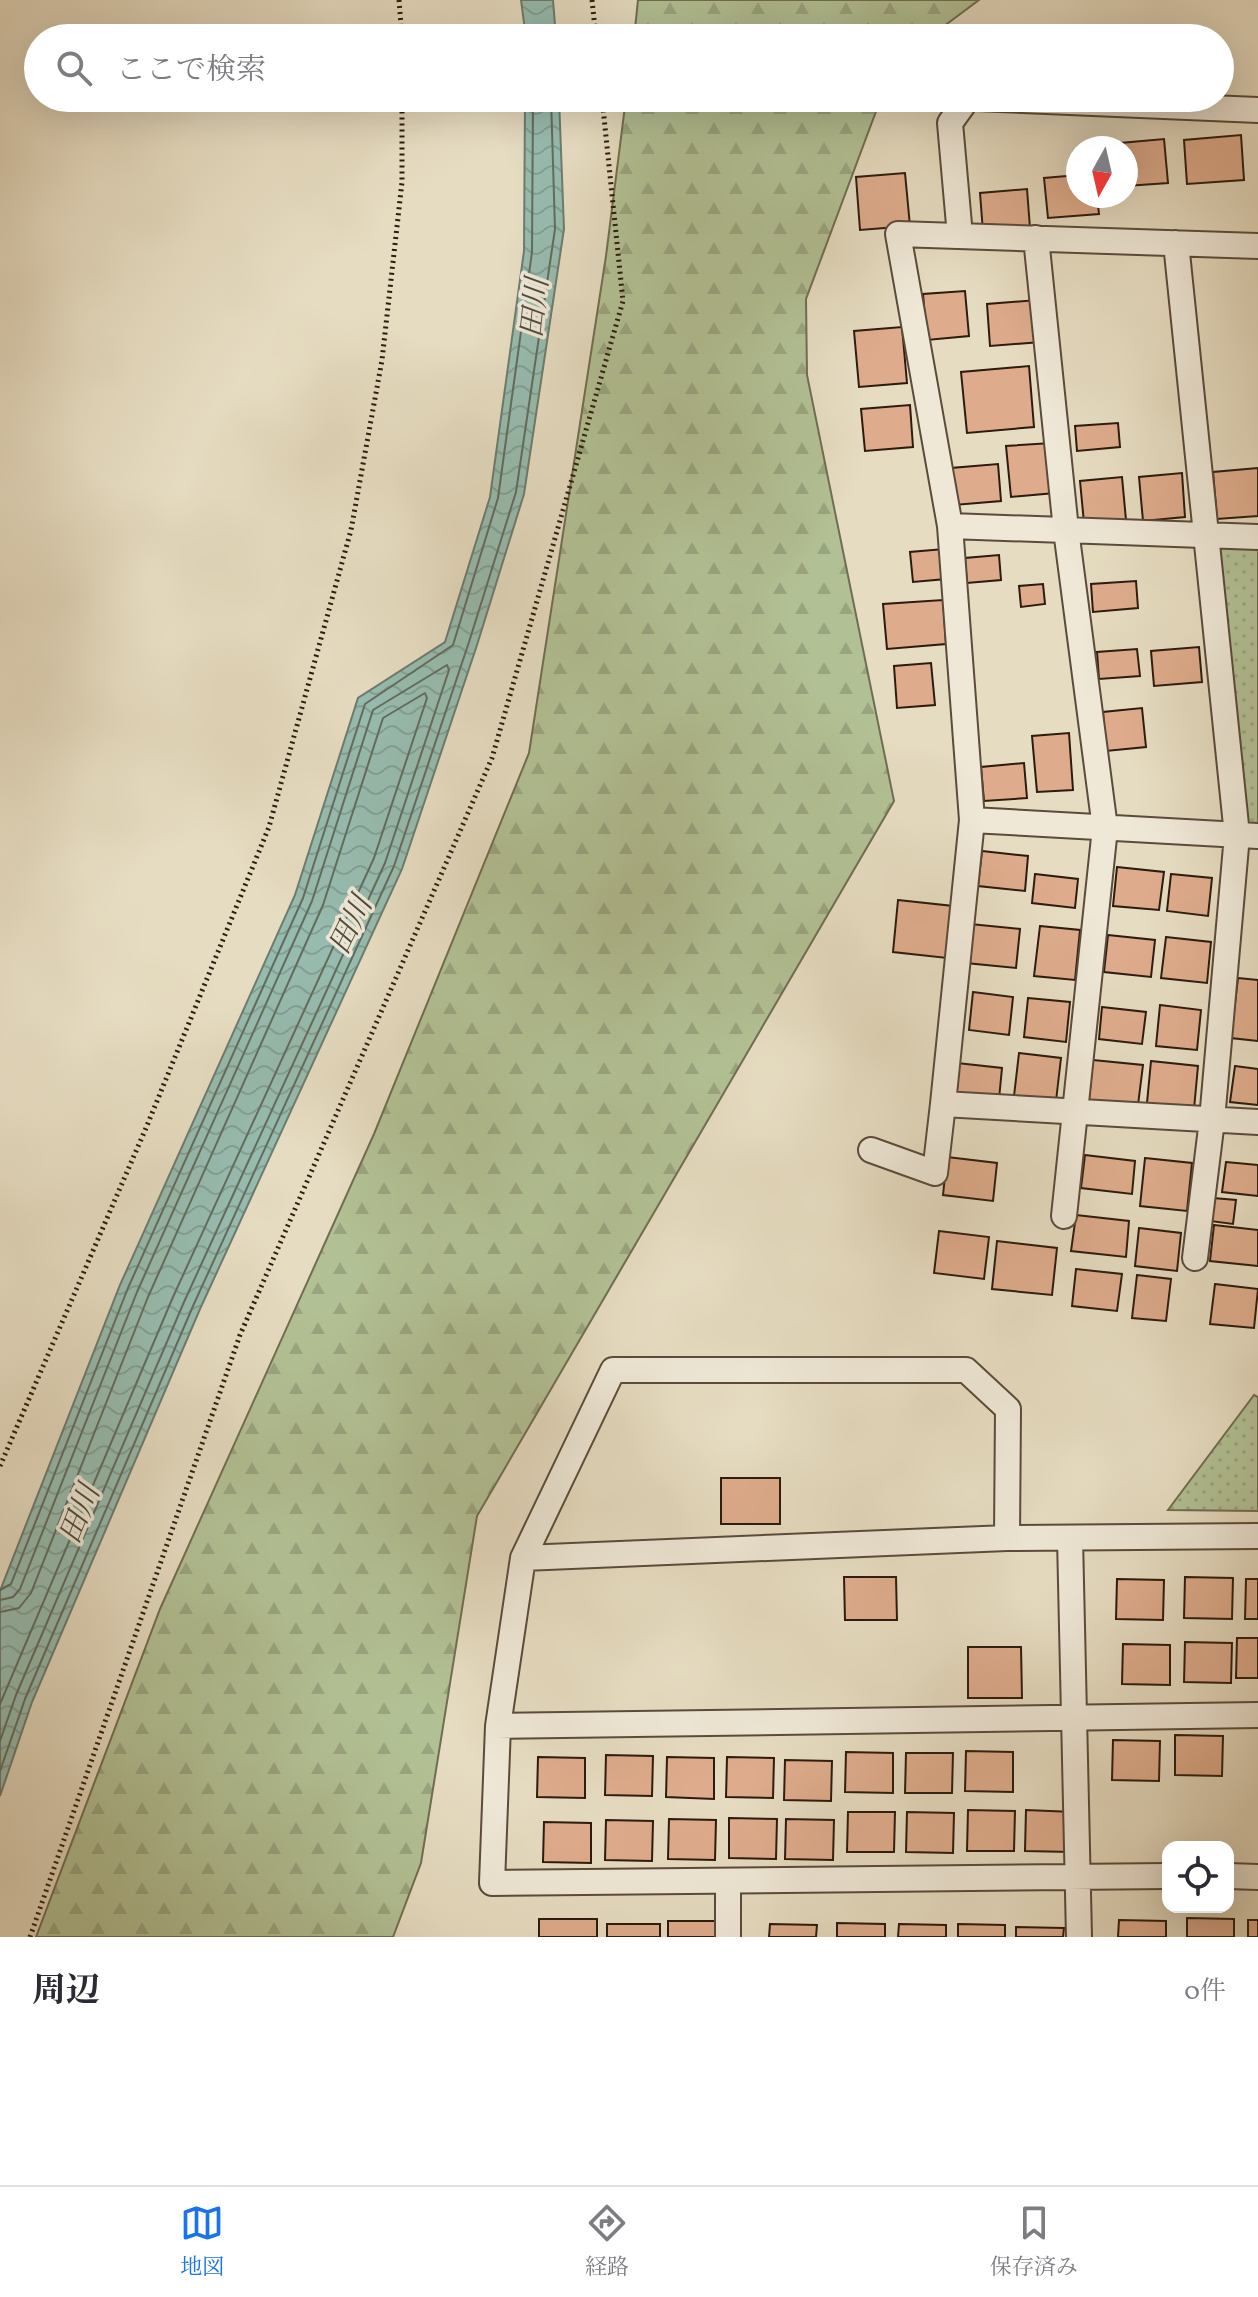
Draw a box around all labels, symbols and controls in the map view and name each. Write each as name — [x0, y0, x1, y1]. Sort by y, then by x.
search box — [24, 24, 1234, 112]
icon: search — [52, 46, 96, 90]
text: ここで検索 — [116, 50, 266, 92]
north arrow — [1066, 136, 1138, 208]
water label: 田川 — [512, 273, 560, 340]
water label: 田川 — [320, 887, 385, 962]
water label: 田川 — [50, 1476, 113, 1550]
map controls — [1162, 1841, 1234, 1913]
button: locate — [1162, 1841, 1234, 1913]
text: 周辺 — [32, 1969, 100, 2016]
text: 0件 — [1184, 1974, 1226, 2010]
tab: 地図 — [180, 2201, 224, 2284]
tab: 経路 — [585, 2201, 629, 2284]
tab: 保存済み — [990, 2201, 1078, 2284]

